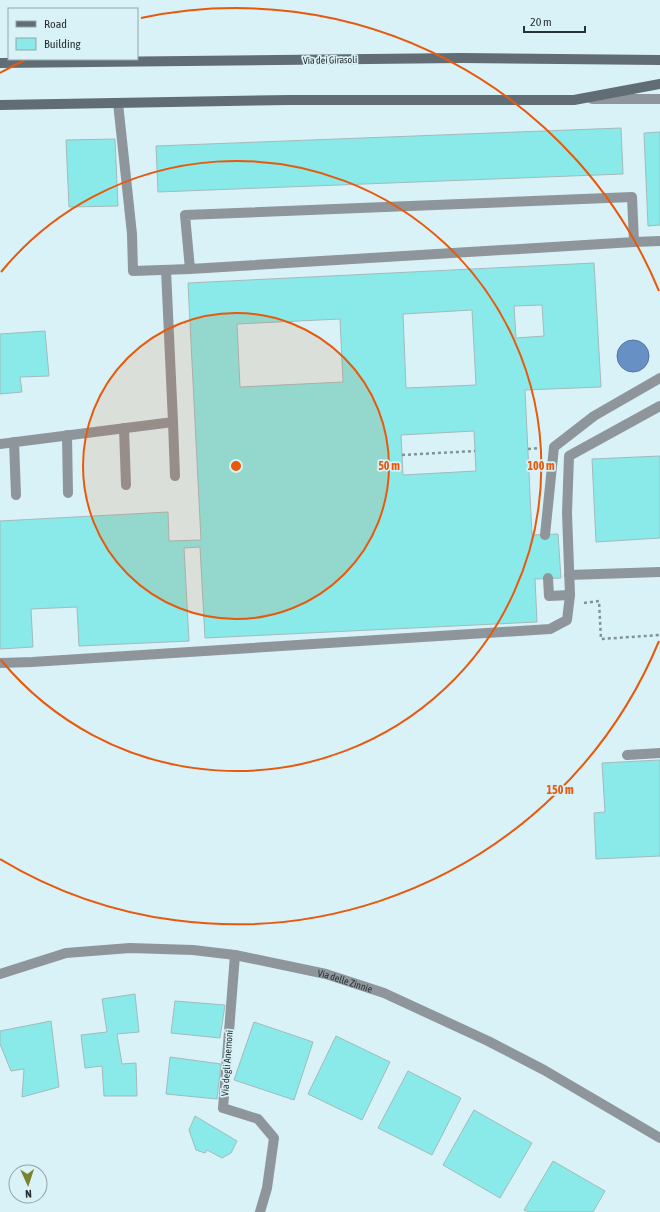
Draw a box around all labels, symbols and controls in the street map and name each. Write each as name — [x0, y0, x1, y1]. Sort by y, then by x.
legend — [8, 8, 138, 60]
scale bar — [524, 8, 585, 34]
text: 20 m — [530, 15, 552, 29]
text: Road — [44, 17, 67, 31]
text: Building — [44, 37, 82, 51]
street label: Via dei Girasoli — [303, 54, 357, 66]
centre of rings — [229, 459, 243, 473]
text: 50 m — [378, 459, 400, 473]
text: 100 m — [527, 459, 555, 473]
text: 150 m — [546, 783, 574, 797]
street label: Via delle Zinnie — [317, 967, 375, 995]
street label: Via degli Anemoni — [219, 1029, 235, 1097]
north arrow — [8, 1164, 48, 1204]
text: N — [25, 1188, 32, 1200]

